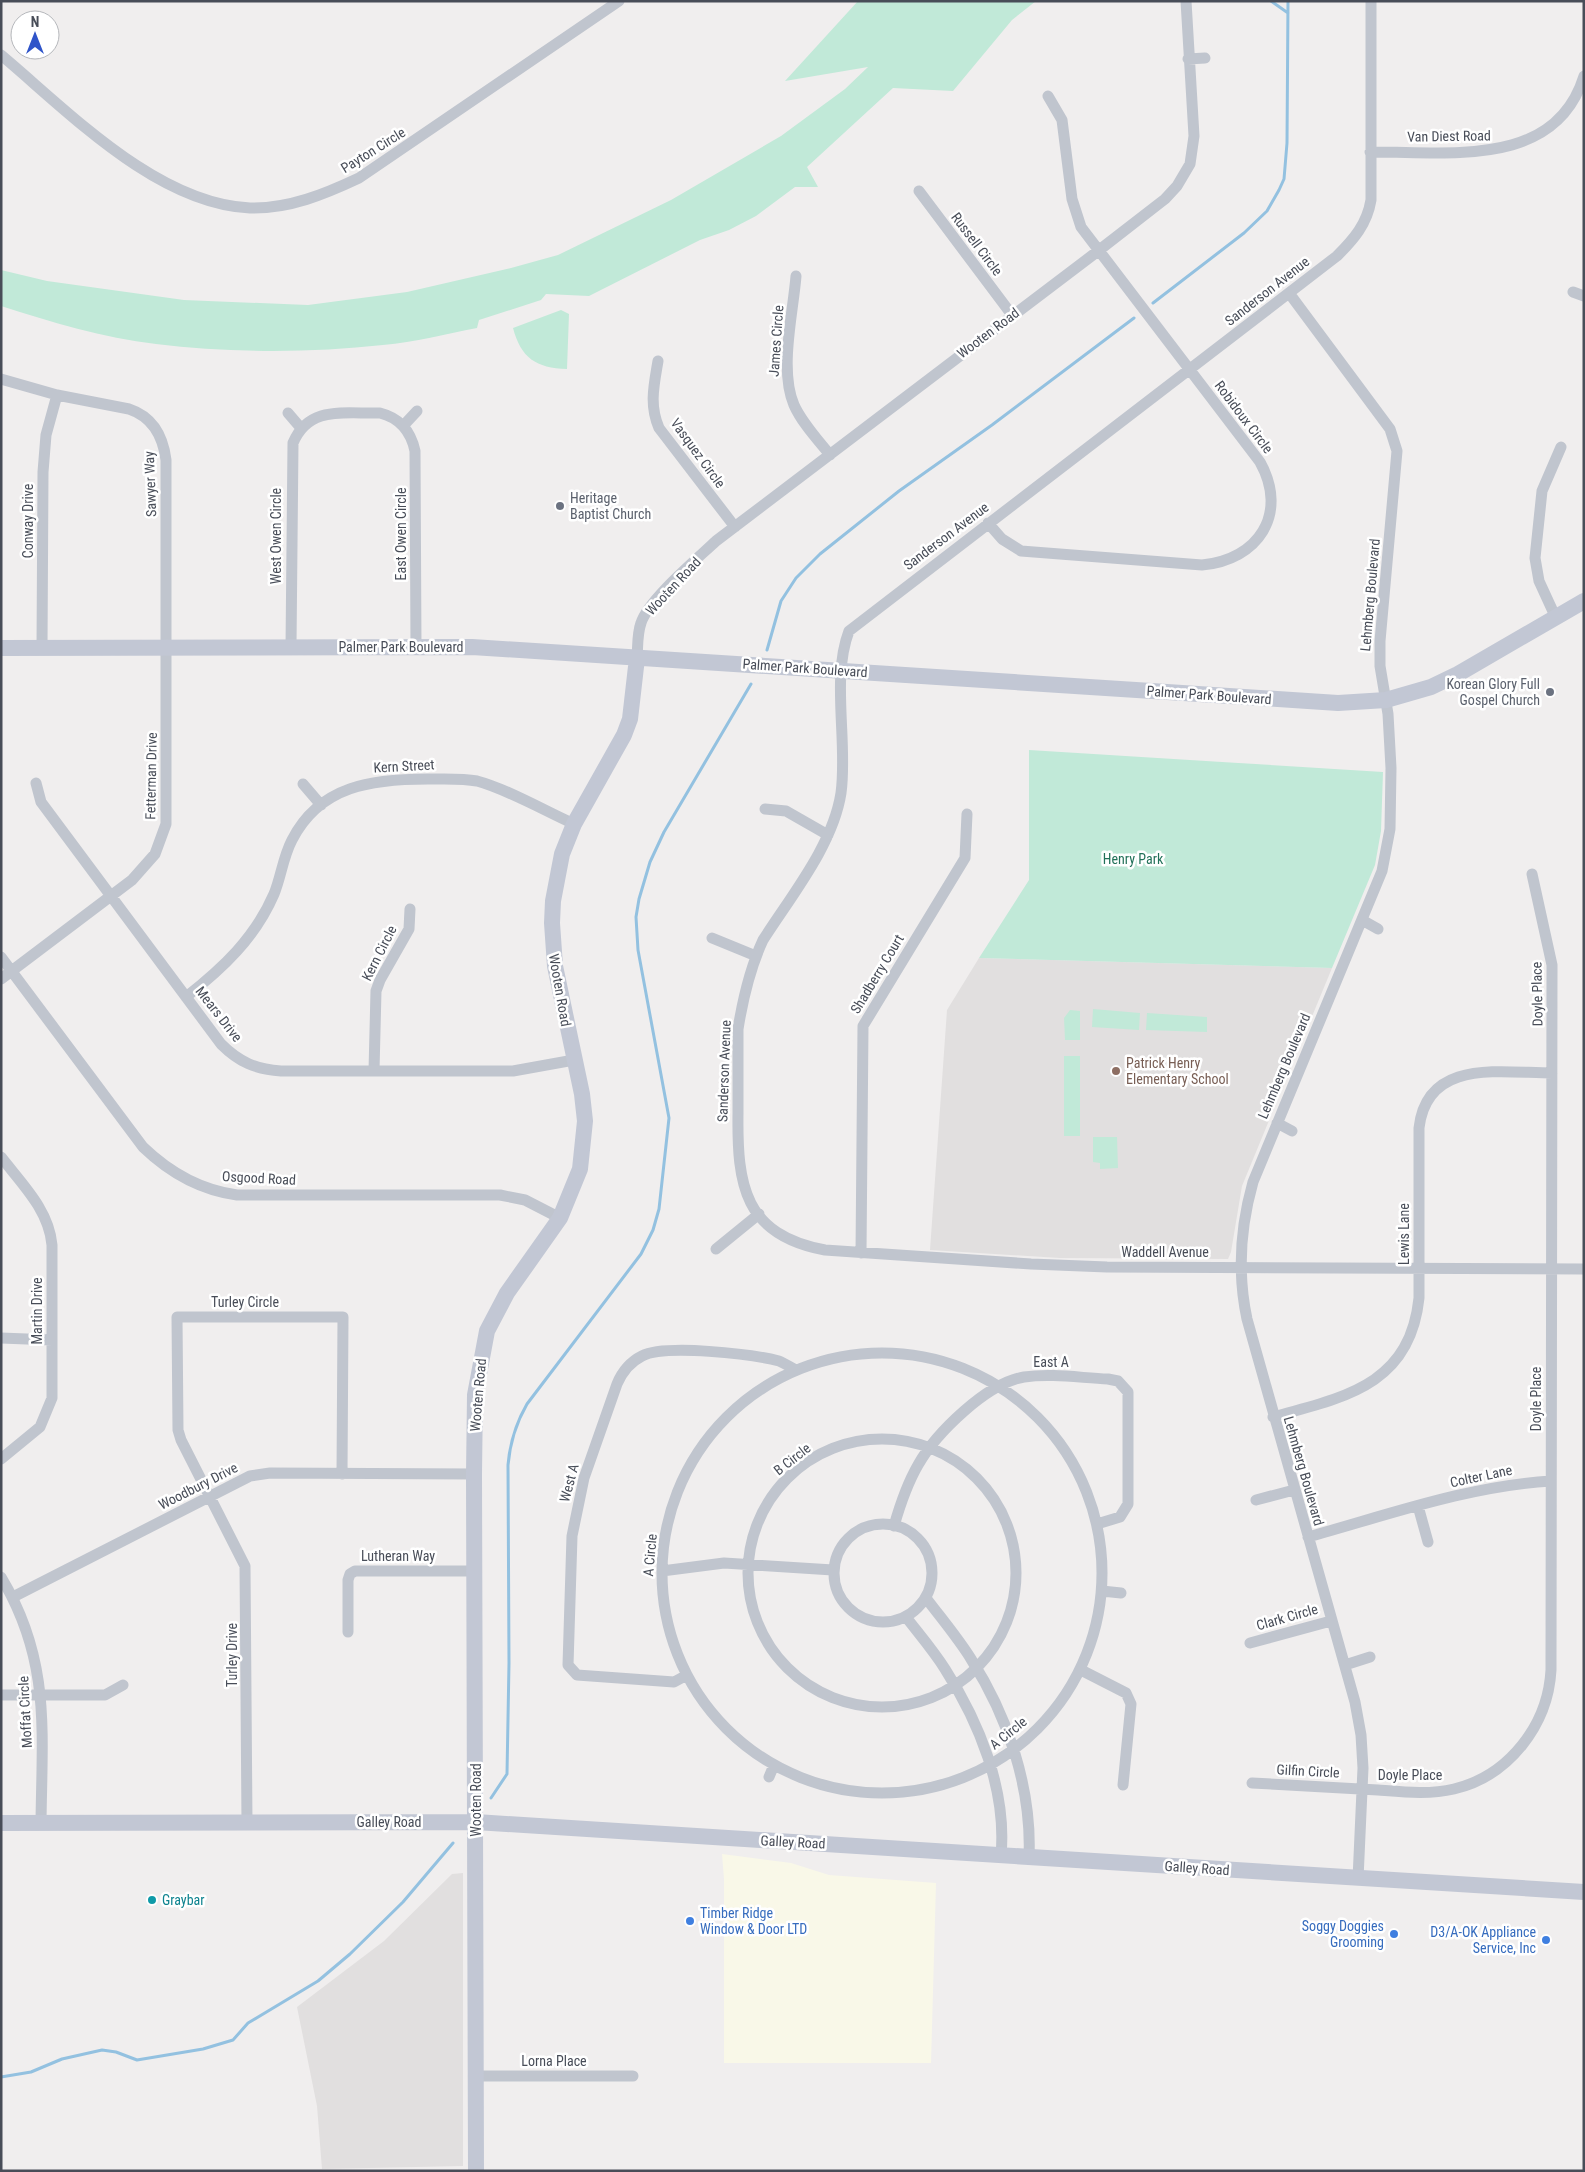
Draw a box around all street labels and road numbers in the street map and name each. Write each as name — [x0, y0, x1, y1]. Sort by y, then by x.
street label: Payton Circle — [338, 124, 408, 176]
street label: Van Diest Road — [1407, 127, 1491, 145]
street label: Russell Circle — [948, 209, 1006, 279]
street label: Sanderson Avenue — [1222, 253, 1313, 329]
street label: James Circle — [766, 304, 787, 377]
street label: Wooten Road — [954, 305, 1022, 361]
street label: Robidoux Circle — [1212, 378, 1277, 457]
street label: Vasquez Circle — [667, 415, 729, 491]
street label: Sawyer Way — [141, 451, 159, 517]
street label: Conway Drive — [20, 483, 36, 558]
street label: West Owen Circle — [268, 487, 284, 584]
street label: East Owen Circle — [393, 487, 409, 581]
street label: Sanderson Avenue — [900, 499, 992, 573]
street label: Lehmberg Boulevard — [1357, 538, 1383, 652]
street label: Wooten Road — [642, 554, 704, 618]
street label: Palmer Park Boulevard — [338, 639, 464, 655]
street label: Palmer Park Boulevard — [742, 656, 868, 680]
street label: Palmer Park Boulevard — [1146, 683, 1272, 707]
street label: Fetterman Drive — [142, 732, 160, 820]
street label: Kern Street — [373, 756, 435, 776]
street label: Kern Circle — [358, 922, 400, 983]
street label: Shadberry Court — [847, 932, 907, 1016]
street label: Wooten Road — [546, 953, 574, 1027]
street label: Doyle Place — [1528, 961, 1546, 1026]
street label: Mears Drive — [192, 983, 246, 1045]
street label: Lehmberg Boulevard — [1255, 1011, 1313, 1121]
street label: Sanderson Avenue — [714, 1019, 734, 1122]
street label: Osgood Road — [222, 1168, 296, 1188]
street label: Lewis Lane — [1396, 1203, 1412, 1265]
street label: Waddell Avenue — [1121, 1244, 1209, 1260]
street label: Martin Drive — [29, 1277, 45, 1345]
street label: Turley Circle — [211, 1294, 279, 1310]
street label: East A — [1033, 1354, 1069, 1370]
street label: Wooten Road — [467, 1358, 489, 1432]
street label: Doyle Place — [1528, 1366, 1544, 1431]
street label: Lehmberg Boulevard — [1281, 1414, 1327, 1528]
street label: B Circle — [770, 1439, 814, 1478]
street label: Woodbury Drive — [156, 1459, 241, 1513]
street label: West A — [556, 1462, 582, 1504]
street label: Colter Lane — [1448, 1462, 1514, 1490]
street label: A Circle — [640, 1533, 660, 1577]
street label: Lutheran Way — [361, 1548, 435, 1564]
street label: Clark Circle — [1254, 1600, 1320, 1633]
street label: Turley Drive — [224, 1622, 240, 1687]
street label: Moffat Circle — [15, 1675, 35, 1748]
street label: A Circle — [986, 1713, 1030, 1753]
street label: Gilfin Circle — [1276, 1761, 1340, 1781]
street label: Wooten Road — [468, 1763, 484, 1837]
street label: Doyle Place — [1378, 1767, 1443, 1783]
street label: Galley Road — [356, 1814, 422, 1830]
street label: Galley Road — [760, 1832, 826, 1852]
street label: Galley Road — [1164, 1858, 1230, 1878]
street label: Lorna Place — [521, 2053, 587, 2069]

